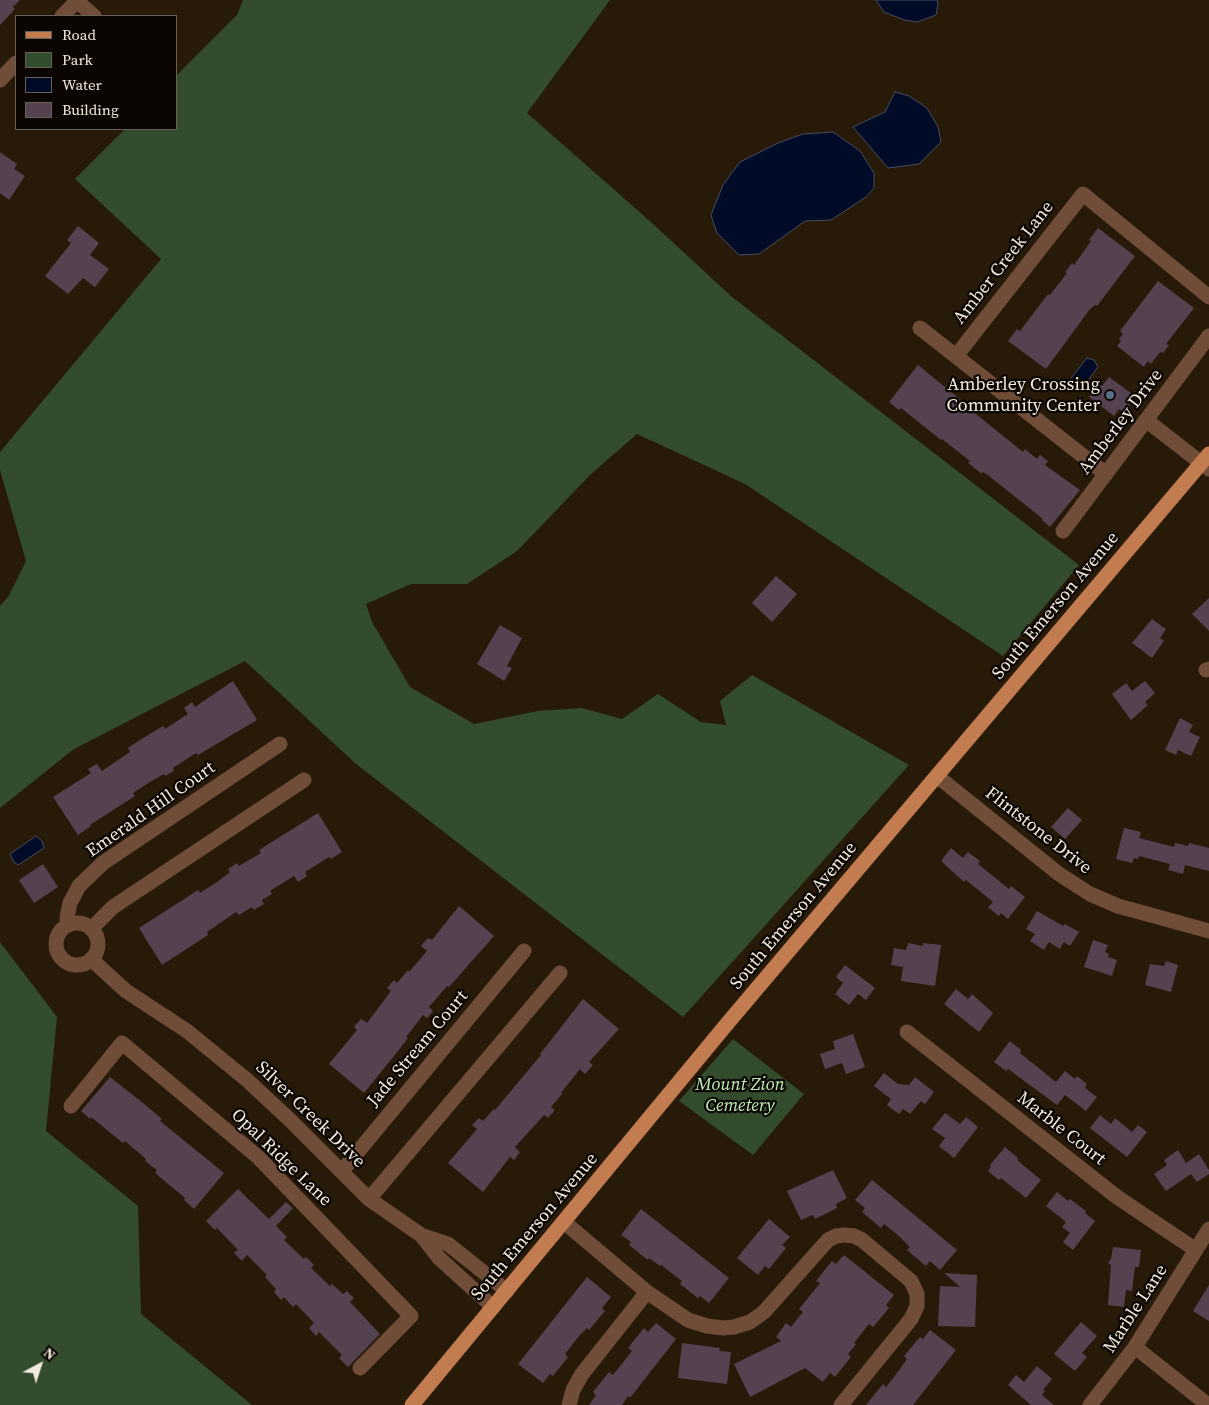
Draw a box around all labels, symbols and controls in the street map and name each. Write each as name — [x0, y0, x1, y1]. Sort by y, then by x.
legend — [15, 15, 178, 130]
text: Road — [62, 24, 96, 45]
text: Park — [62, 49, 93, 70]
text: Water — [62, 74, 102, 95]
text: Building — [62, 99, 119, 120]
street label: Amber Creek Lane — [949, 197, 1059, 329]
street label: Amberley Drive — [1074, 365, 1168, 479]
place label: Amberley Crossing Community Center — [946, 374, 1100, 416]
marker: Amberley Crossing Community Center — [1104, 389, 1116, 401]
street label: South Emerson Avenue — [988, 528, 1124, 684]
street label: Emerald Hill Court — [82, 757, 220, 863]
street label: Flintstone Drive — [981, 783, 1095, 879]
street label: South Emerson Avenue — [726, 838, 862, 994]
street label: Jade Stream Court — [363, 986, 473, 1112]
street label: Silver Creek Drive — [251, 1057, 369, 1173]
park label: Mount Zion Cemetery — [695, 1074, 785, 1116]
street label: Marble Court — [1012, 1088, 1110, 1170]
street label: Opal Ridge Lane — [226, 1105, 336, 1211]
street label: South Emerson Avenue — [467, 1149, 603, 1305]
street label: Marble Lane — [1099, 1261, 1173, 1357]
north arrow — [15, 1340, 65, 1390]
text: N — [39, 1343, 60, 1364]

